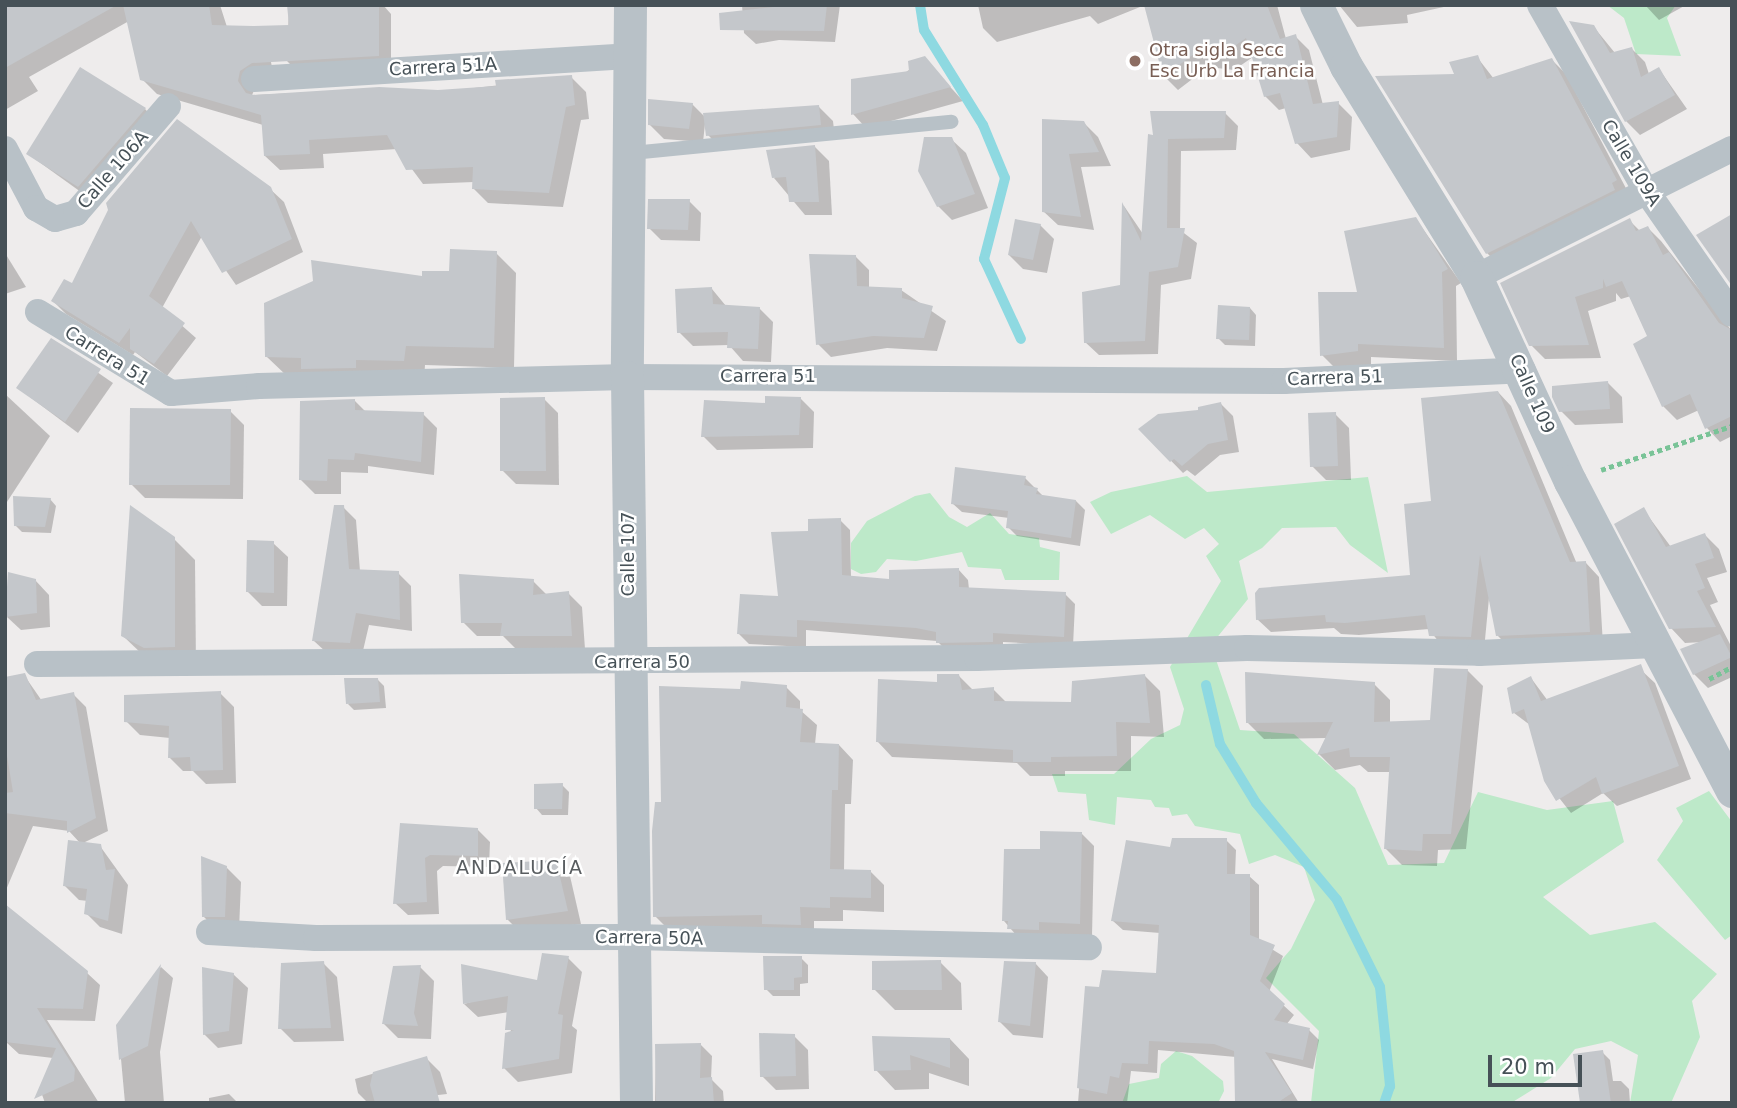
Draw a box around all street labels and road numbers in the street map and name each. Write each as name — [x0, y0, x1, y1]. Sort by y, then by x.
street label: Carrera 51A — [388, 53, 498, 81]
street label: Calle 109A — [1597, 116, 1665, 210]
street label: Calle 106A — [73, 126, 153, 214]
street label: Carrera 51 — [61, 321, 153, 391]
street label: Calle 109 — [1505, 351, 1559, 437]
street label: Carrera 51 — [720, 365, 816, 387]
street label: Carrera 51 — [1287, 366, 1383, 390]
street label: Calle 107 — [617, 512, 639, 596]
street label: Carrera 50 — [594, 651, 690, 673]
street label: Carrera 50A — [595, 926, 703, 950]

